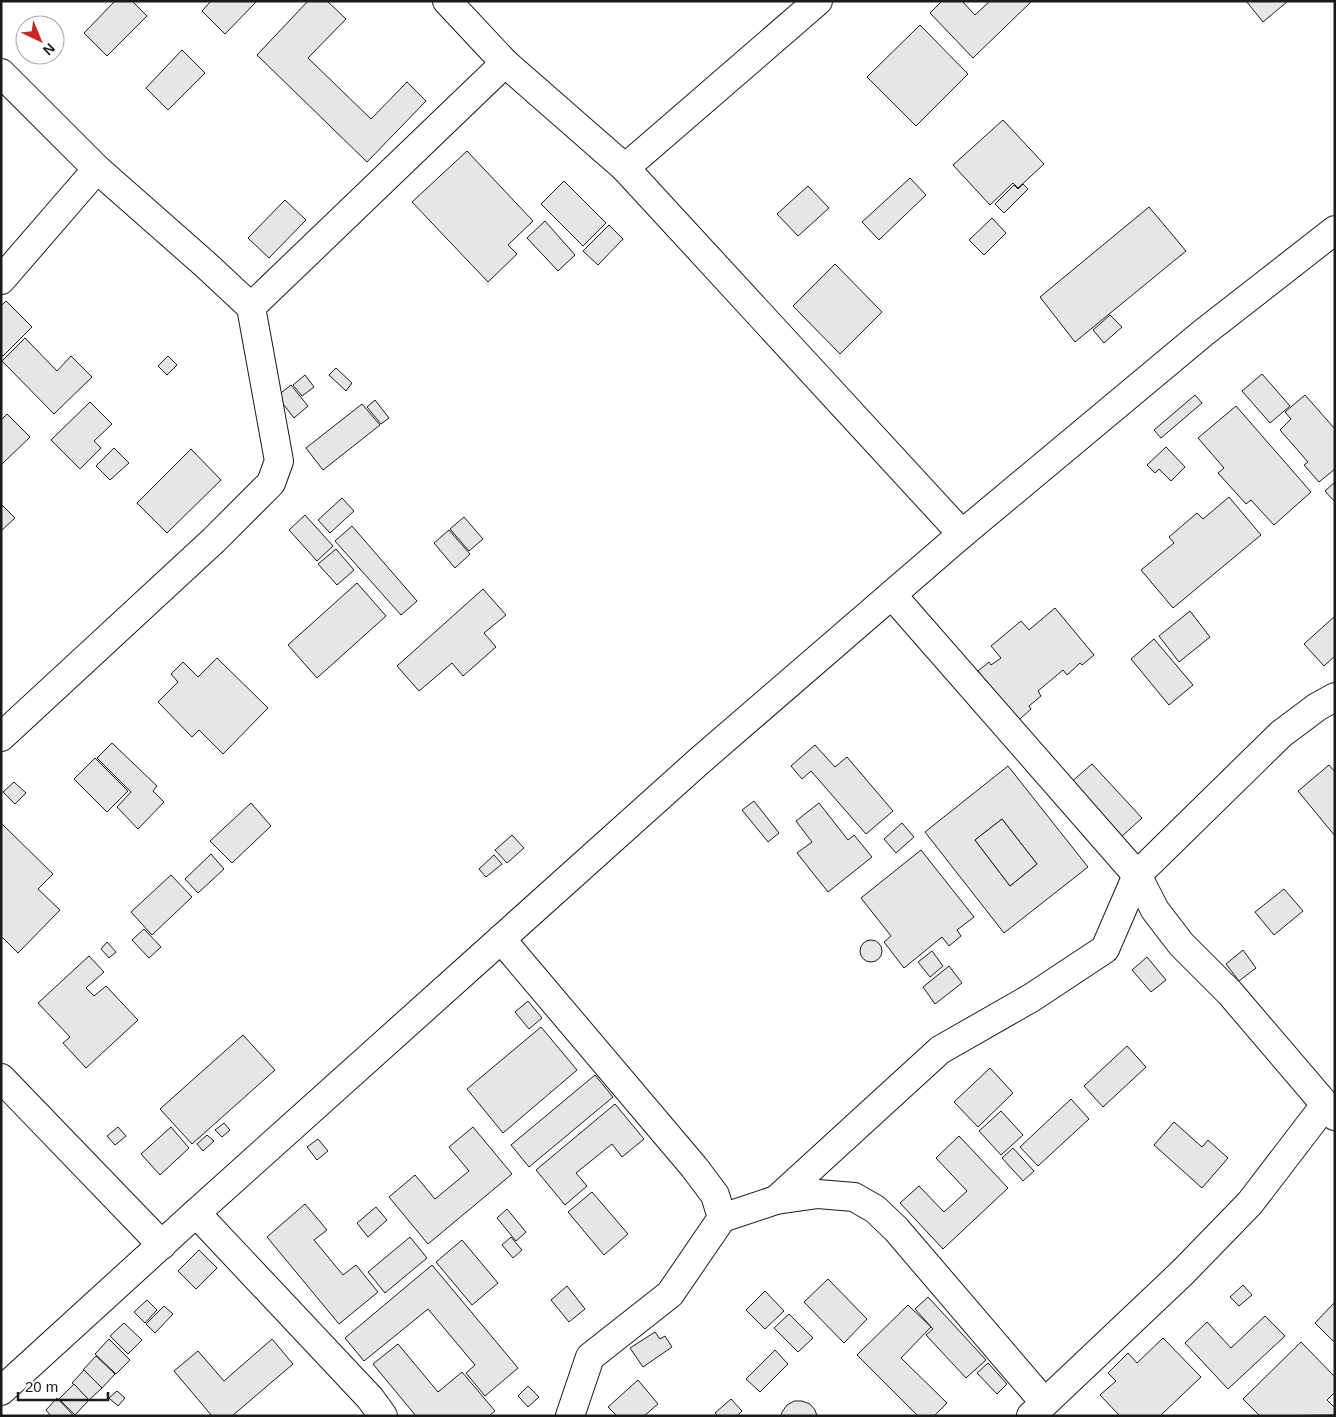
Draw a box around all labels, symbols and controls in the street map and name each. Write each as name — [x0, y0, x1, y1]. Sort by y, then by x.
north arrow — [15, 15, 65, 65]
text: N — [40, 40, 58, 59]
scale bar — [18, 1370, 108, 1402]
text: 20 m — [25, 1378, 58, 1395]

